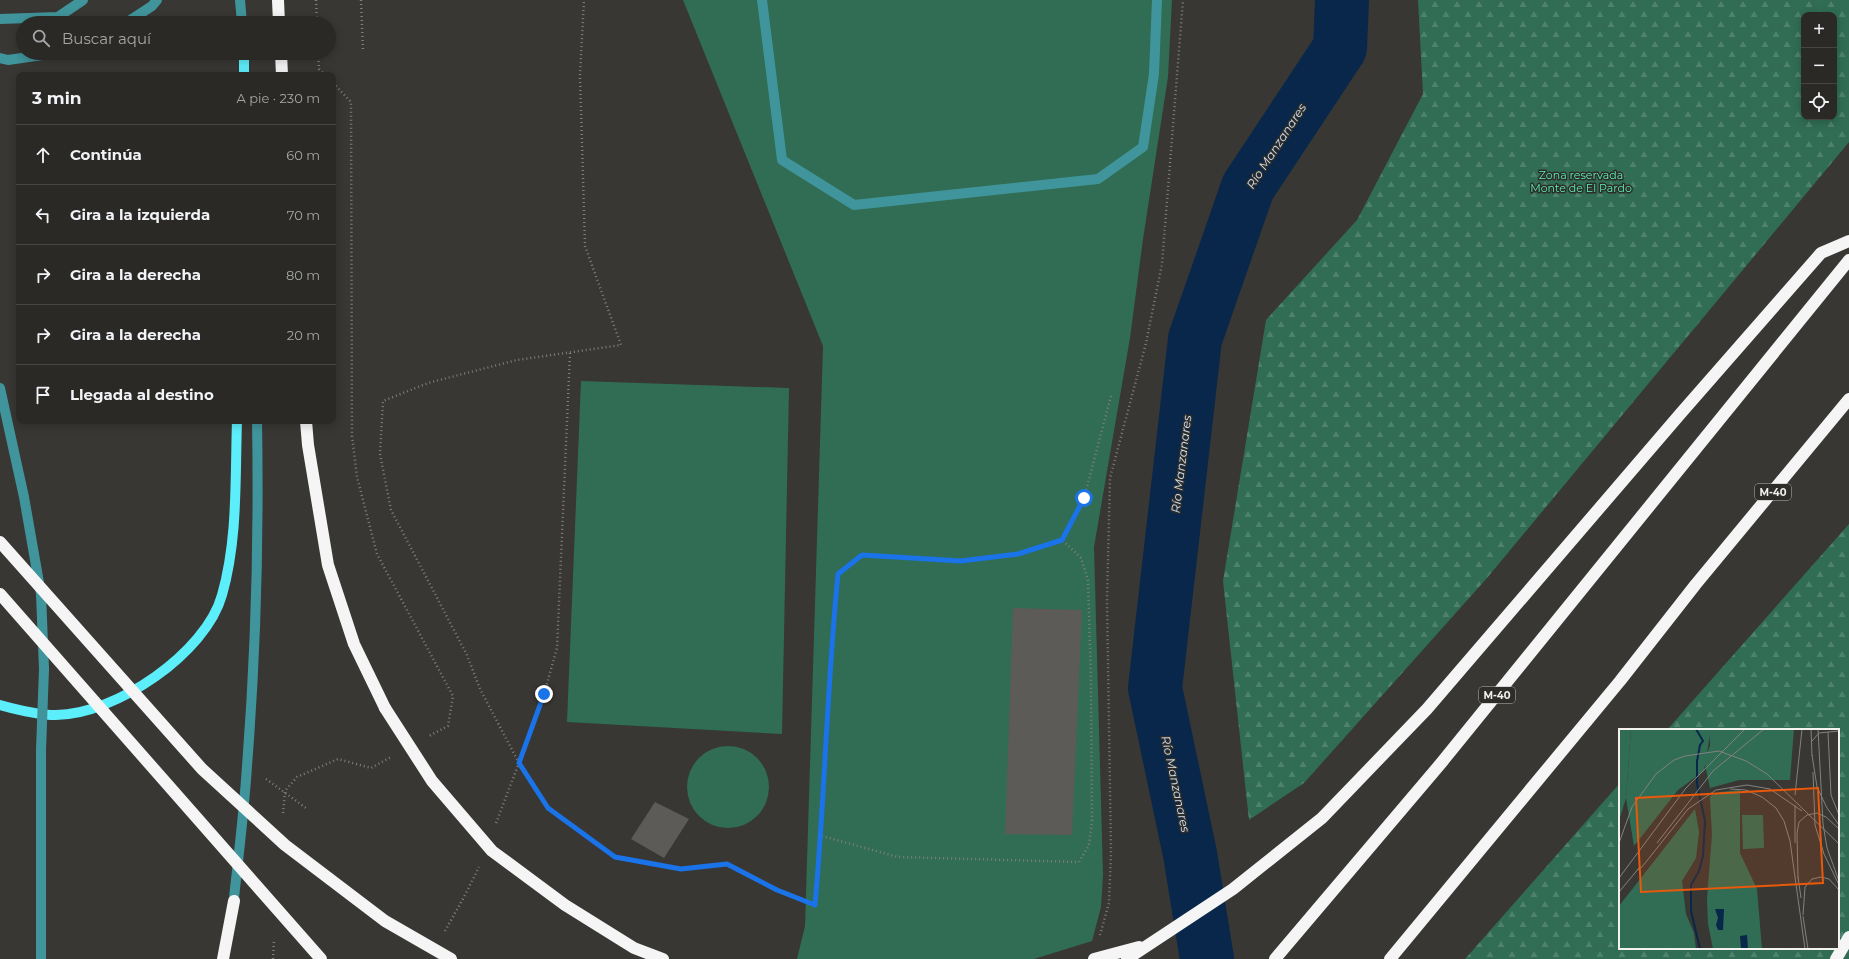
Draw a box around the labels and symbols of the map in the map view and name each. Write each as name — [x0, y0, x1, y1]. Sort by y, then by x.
water label: Río Manzanares — [1243, 101, 1309, 191]
park label: Zona reservada Monte de El Pardo — [1530, 168, 1632, 195]
water label: Río Manzanares — [1168, 414, 1194, 514]
road number: M-40 — [1755, 484, 1791, 500]
route start — [1075, 489, 1093, 507]
route end — [535, 685, 553, 703]
road number: M-40 — [1479, 687, 1515, 703]
inset map — [1619, 729, 1839, 949]
water label: Río Manzanares — [1158, 734, 1194, 834]

